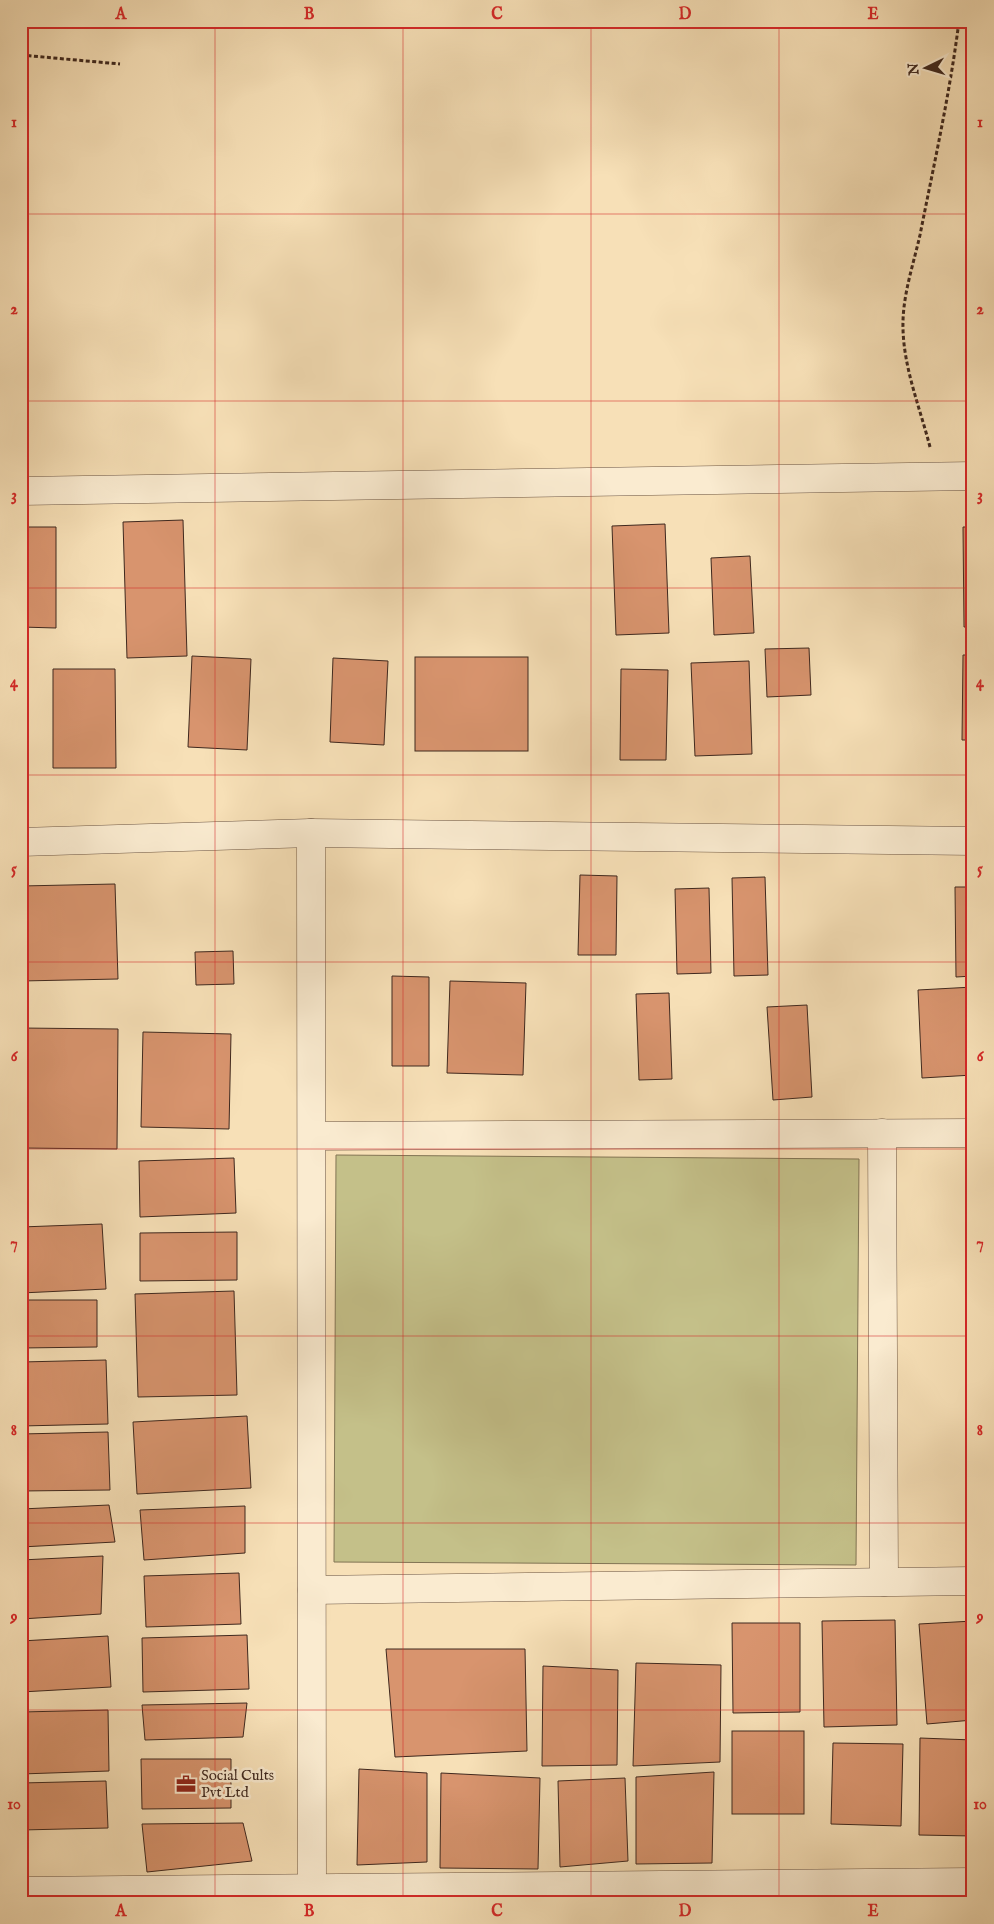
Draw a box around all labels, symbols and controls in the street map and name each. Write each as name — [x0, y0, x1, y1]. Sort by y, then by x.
text: A — [115, 5, 128, 25]
text: B — [304, 5, 315, 25]
text: C — [491, 5, 503, 25]
text: D — [679, 5, 692, 25]
text: E — [867, 5, 879, 25]
north arrow — [902, 42, 952, 92]
text: N — [905, 62, 924, 77]
text: 1 — [11, 113, 17, 133]
text: 1 — [977, 113, 983, 133]
text: 2 — [10, 300, 18, 320]
text: 2 — [976, 300, 984, 320]
text: 3 — [11, 486, 17, 506]
text: 3 — [977, 486, 983, 506]
text: 4 — [10, 673, 19, 693]
text: 4 — [976, 673, 985, 693]
text: 5 — [11, 860, 17, 880]
text: 5 — [977, 860, 983, 880]
text: 6 — [11, 1047, 19, 1067]
text: 6 — [977, 1047, 985, 1067]
text: 7 — [10, 1234, 18, 1254]
text: 7 — [976, 1234, 984, 1254]
text: 8 — [11, 1421, 17, 1441]
text: 8 — [977, 1421, 983, 1441]
text: 9 — [10, 1608, 18, 1628]
text: 9 — [976, 1608, 984, 1628]
place label: Social Cults Pvt Ltd — [201, 1766, 274, 1802]
office icon: Social Cults Pvt Ltd — [175, 1773, 197, 1795]
text: 10 — [7, 1795, 21, 1815]
text: 10 — [973, 1795, 987, 1815]
text: A — [115, 1902, 128, 1922]
text: B — [304, 1902, 315, 1922]
text: C — [491, 1902, 503, 1922]
text: D — [679, 1902, 692, 1922]
text: E — [867, 1902, 879, 1922]

